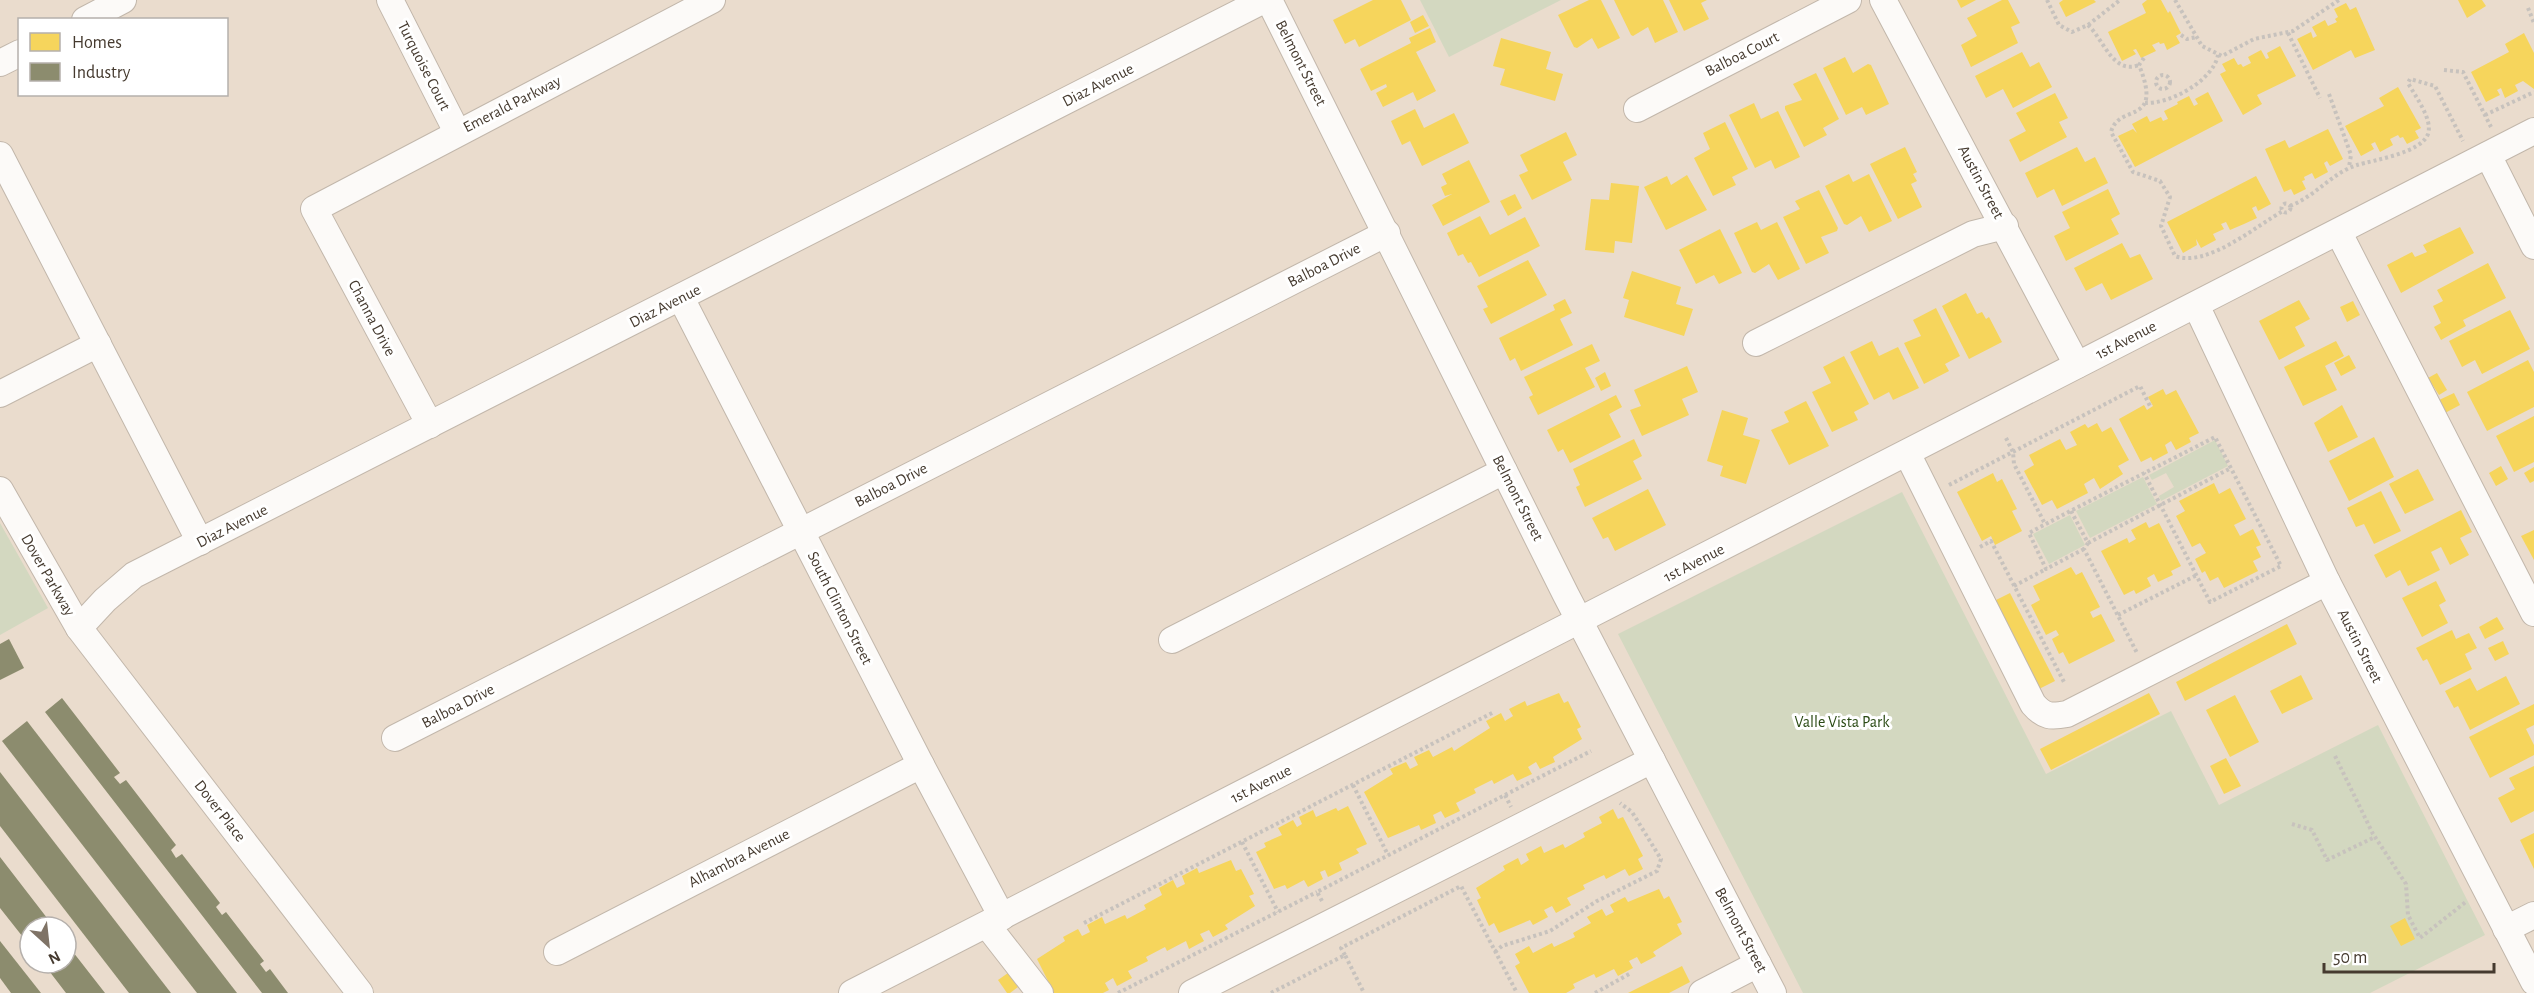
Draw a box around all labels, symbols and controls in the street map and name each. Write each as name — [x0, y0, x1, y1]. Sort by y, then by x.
legend — [18, 18, 228, 96]
street label: Belmont Street — [1273, 18, 1329, 108]
street label: Turquoise Court — [395, 19, 453, 113]
street label: Balboa Court — [1703, 29, 1781, 79]
text: Homes — [72, 34, 122, 52]
street label: Diaz Avenue — [1060, 60, 1136, 110]
text: Industry — [72, 64, 131, 82]
street label: Emerald Parkway — [461, 72, 564, 136]
street label: Austin Street — [1955, 143, 2007, 221]
street label: Balboa Drive — [1285, 240, 1363, 290]
street label: Channa Drive — [345, 277, 399, 359]
street label: Diaz Avenue — [627, 281, 703, 331]
street label: 1st Avenue — [2093, 318, 2159, 362]
street label: Belmont Street — [1490, 453, 1546, 543]
street label: Balboa Drive — [852, 460, 930, 510]
street label: Diaz Avenue — [194, 501, 270, 551]
street label: Dover Parkway — [17, 531, 78, 619]
street label: 1st Avenue — [1661, 541, 1727, 585]
street label: South Clinton Street — [805, 549, 875, 667]
street label: Austin Street — [2335, 606, 2385, 686]
street label: Balboa Drive — [419, 681, 497, 731]
park label: Valle Vista Park — [1794, 714, 1890, 730]
street label: 1st Avenue — [1228, 762, 1294, 806]
street label: Dover Place — [191, 777, 249, 845]
street label: Alhambra Avenue — [686, 826, 792, 890]
street label: Belmont Street — [1712, 885, 1770, 975]
north arrow — [18, 915, 78, 975]
scale bar — [2324, 936, 2494, 974]
text: N — [46, 948, 63, 967]
text: 50 m — [2333, 949, 2367, 967]

